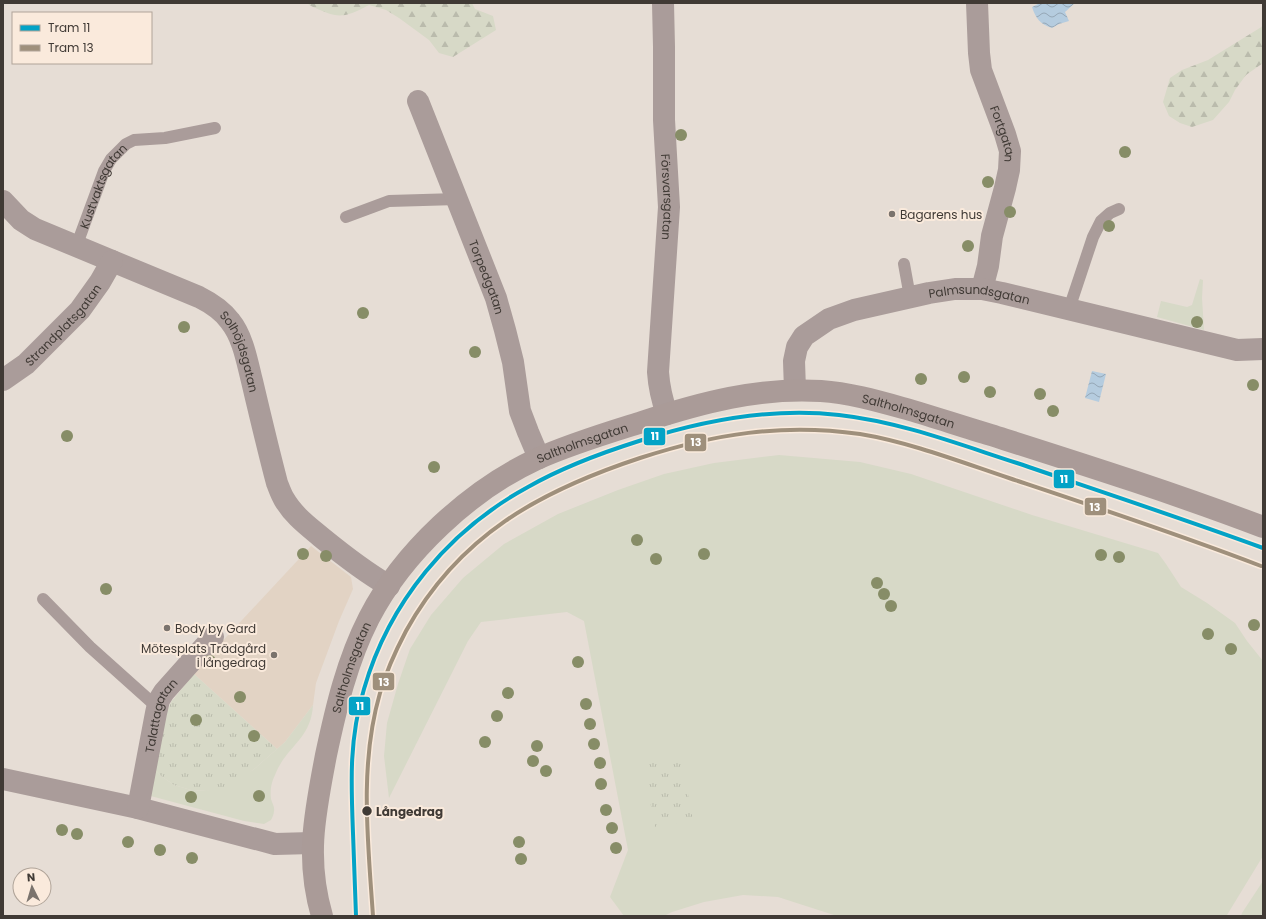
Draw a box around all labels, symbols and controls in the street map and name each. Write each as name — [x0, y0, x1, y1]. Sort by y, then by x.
legend — [12, 12, 152, 64]
text: Tram 11 — [48, 19, 90, 36]
text: Tram 13 — [48, 39, 94, 56]
street label: Fortgatan — [986, 103, 1019, 163]
street label: Kustvaktsgatan — [75, 140, 130, 231]
street label: Försvarsgatan — [657, 153, 678, 241]
place label: Bagarens hus — [900, 206, 982, 223]
marker: Bagarens hus — [887, 209, 897, 219]
street label: Torpedgatan — [465, 237, 509, 316]
street label: Strandplatsgatan — [21, 280, 105, 369]
street label: Palmsundsgatan — [927, 280, 1032, 308]
street label: Solhöjdsgatan — [216, 307, 263, 394]
street label: Saltholmsgatan — [860, 389, 957, 432]
street label: Saltholmsgatan — [534, 418, 630, 467]
line badge: 11 — [643, 427, 666, 446]
text: 11 — [651, 428, 659, 444]
line badge: 13 — [684, 433, 707, 452]
text: 13 — [691, 434, 702, 450]
line badge: 11 — [1053, 469, 1075, 489]
text: 11 — [1060, 471, 1068, 487]
line badge: 13 — [1084, 497, 1107, 516]
text: 13 — [1090, 499, 1101, 515]
street label: Saltholmsgatan — [327, 619, 374, 715]
place label: Body by Gard — [175, 620, 256, 637]
marker: Body by Gard — [162, 623, 172, 633]
place label: Mötesplats Trädgård i långedrag — [141, 640, 266, 671]
marker: Mötesplats Trädgård i långedrag — [269, 650, 279, 660]
line badge: 13 — [372, 672, 395, 691]
street label: Talattagatan — [140, 674, 181, 754]
text: 13 — [379, 674, 390, 690]
line badge: 11 — [348, 696, 371, 716]
text: 11 — [356, 698, 364, 714]
place label: Långedrag — [376, 803, 443, 820]
marker: Långedrag — [360, 804, 374, 818]
north arrow — [12, 867, 52, 907]
text: N — [26, 869, 36, 885]

